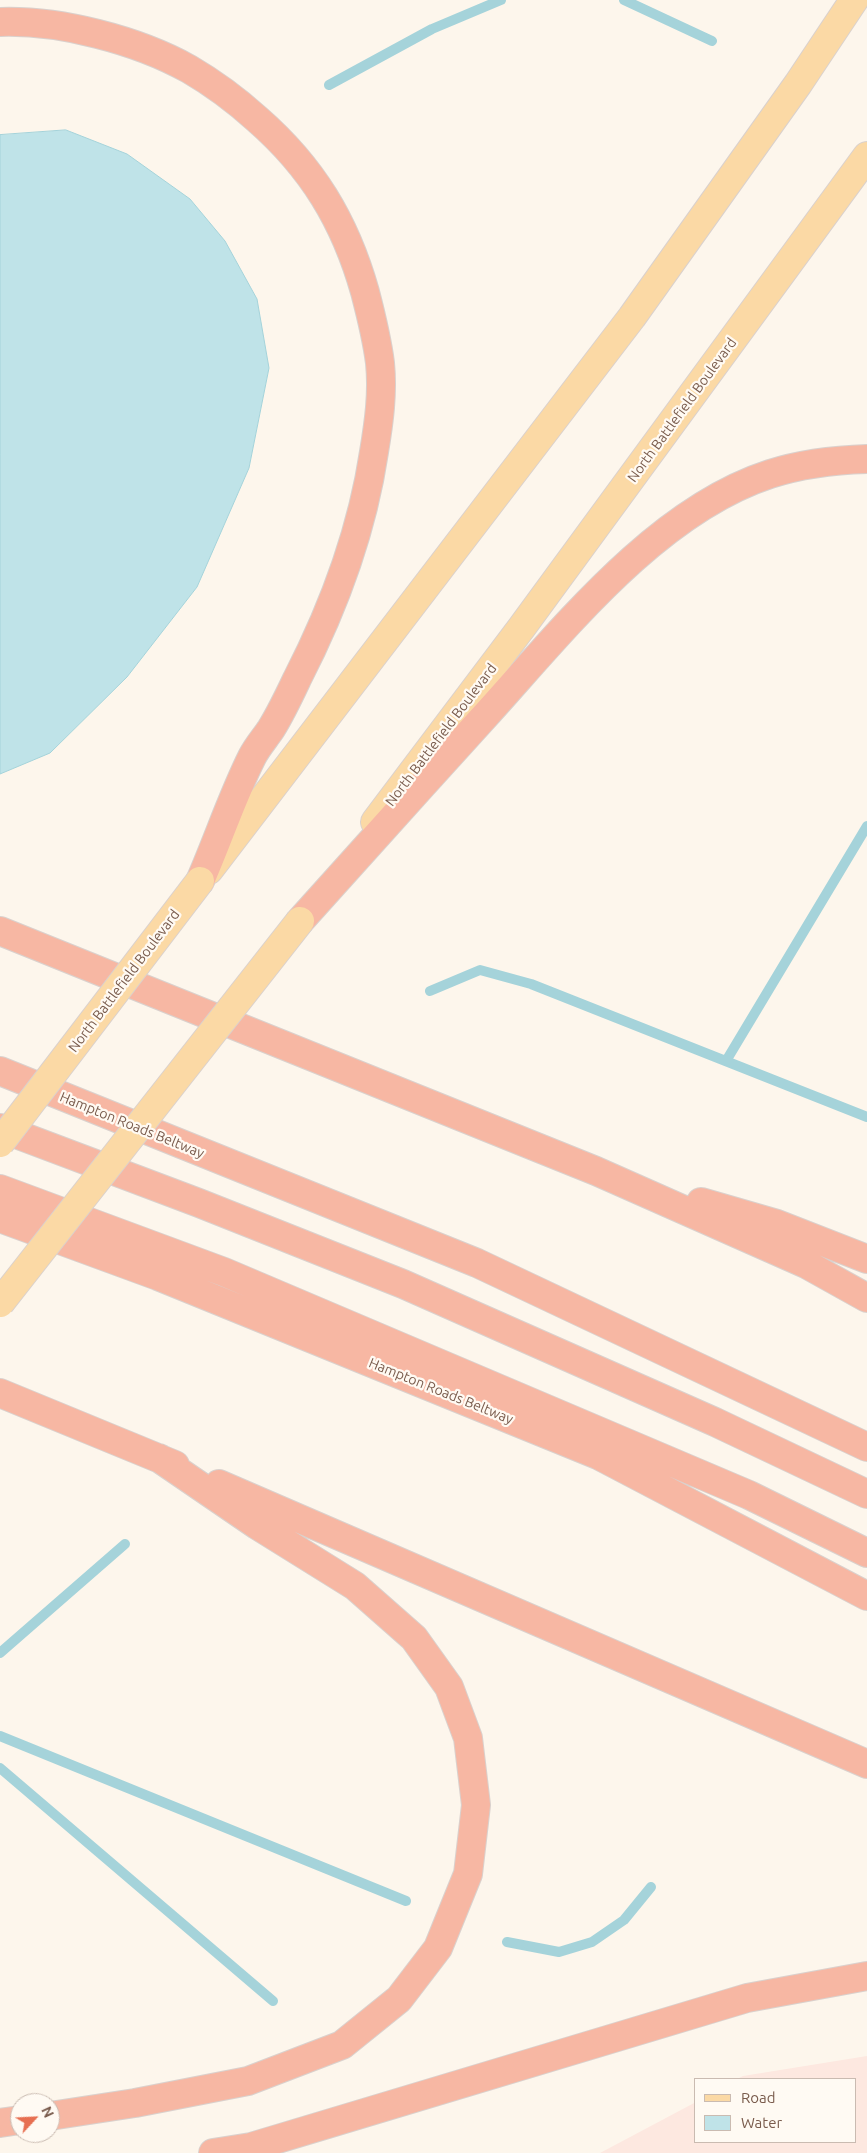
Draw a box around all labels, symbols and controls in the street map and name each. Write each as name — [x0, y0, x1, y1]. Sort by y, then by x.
street label: North Battlefield Boulevard — [624, 335, 740, 485]
street label: North Battlefield Boulevard — [382, 660, 500, 810]
street label: North Battlefield Boulevard — [65, 906, 183, 1056]
street label: Hampton Roads Beltway — [57, 1088, 207, 1162]
street label: Hampton Roads Beltway — [366, 1354, 516, 1428]
legend — [694, 2078, 857, 2143]
text: Road — [741, 2089, 776, 2106]
north arrow — [10, 2093, 60, 2143]
text: N — [38, 2104, 57, 2120]
text: Water — [741, 2114, 782, 2131]

